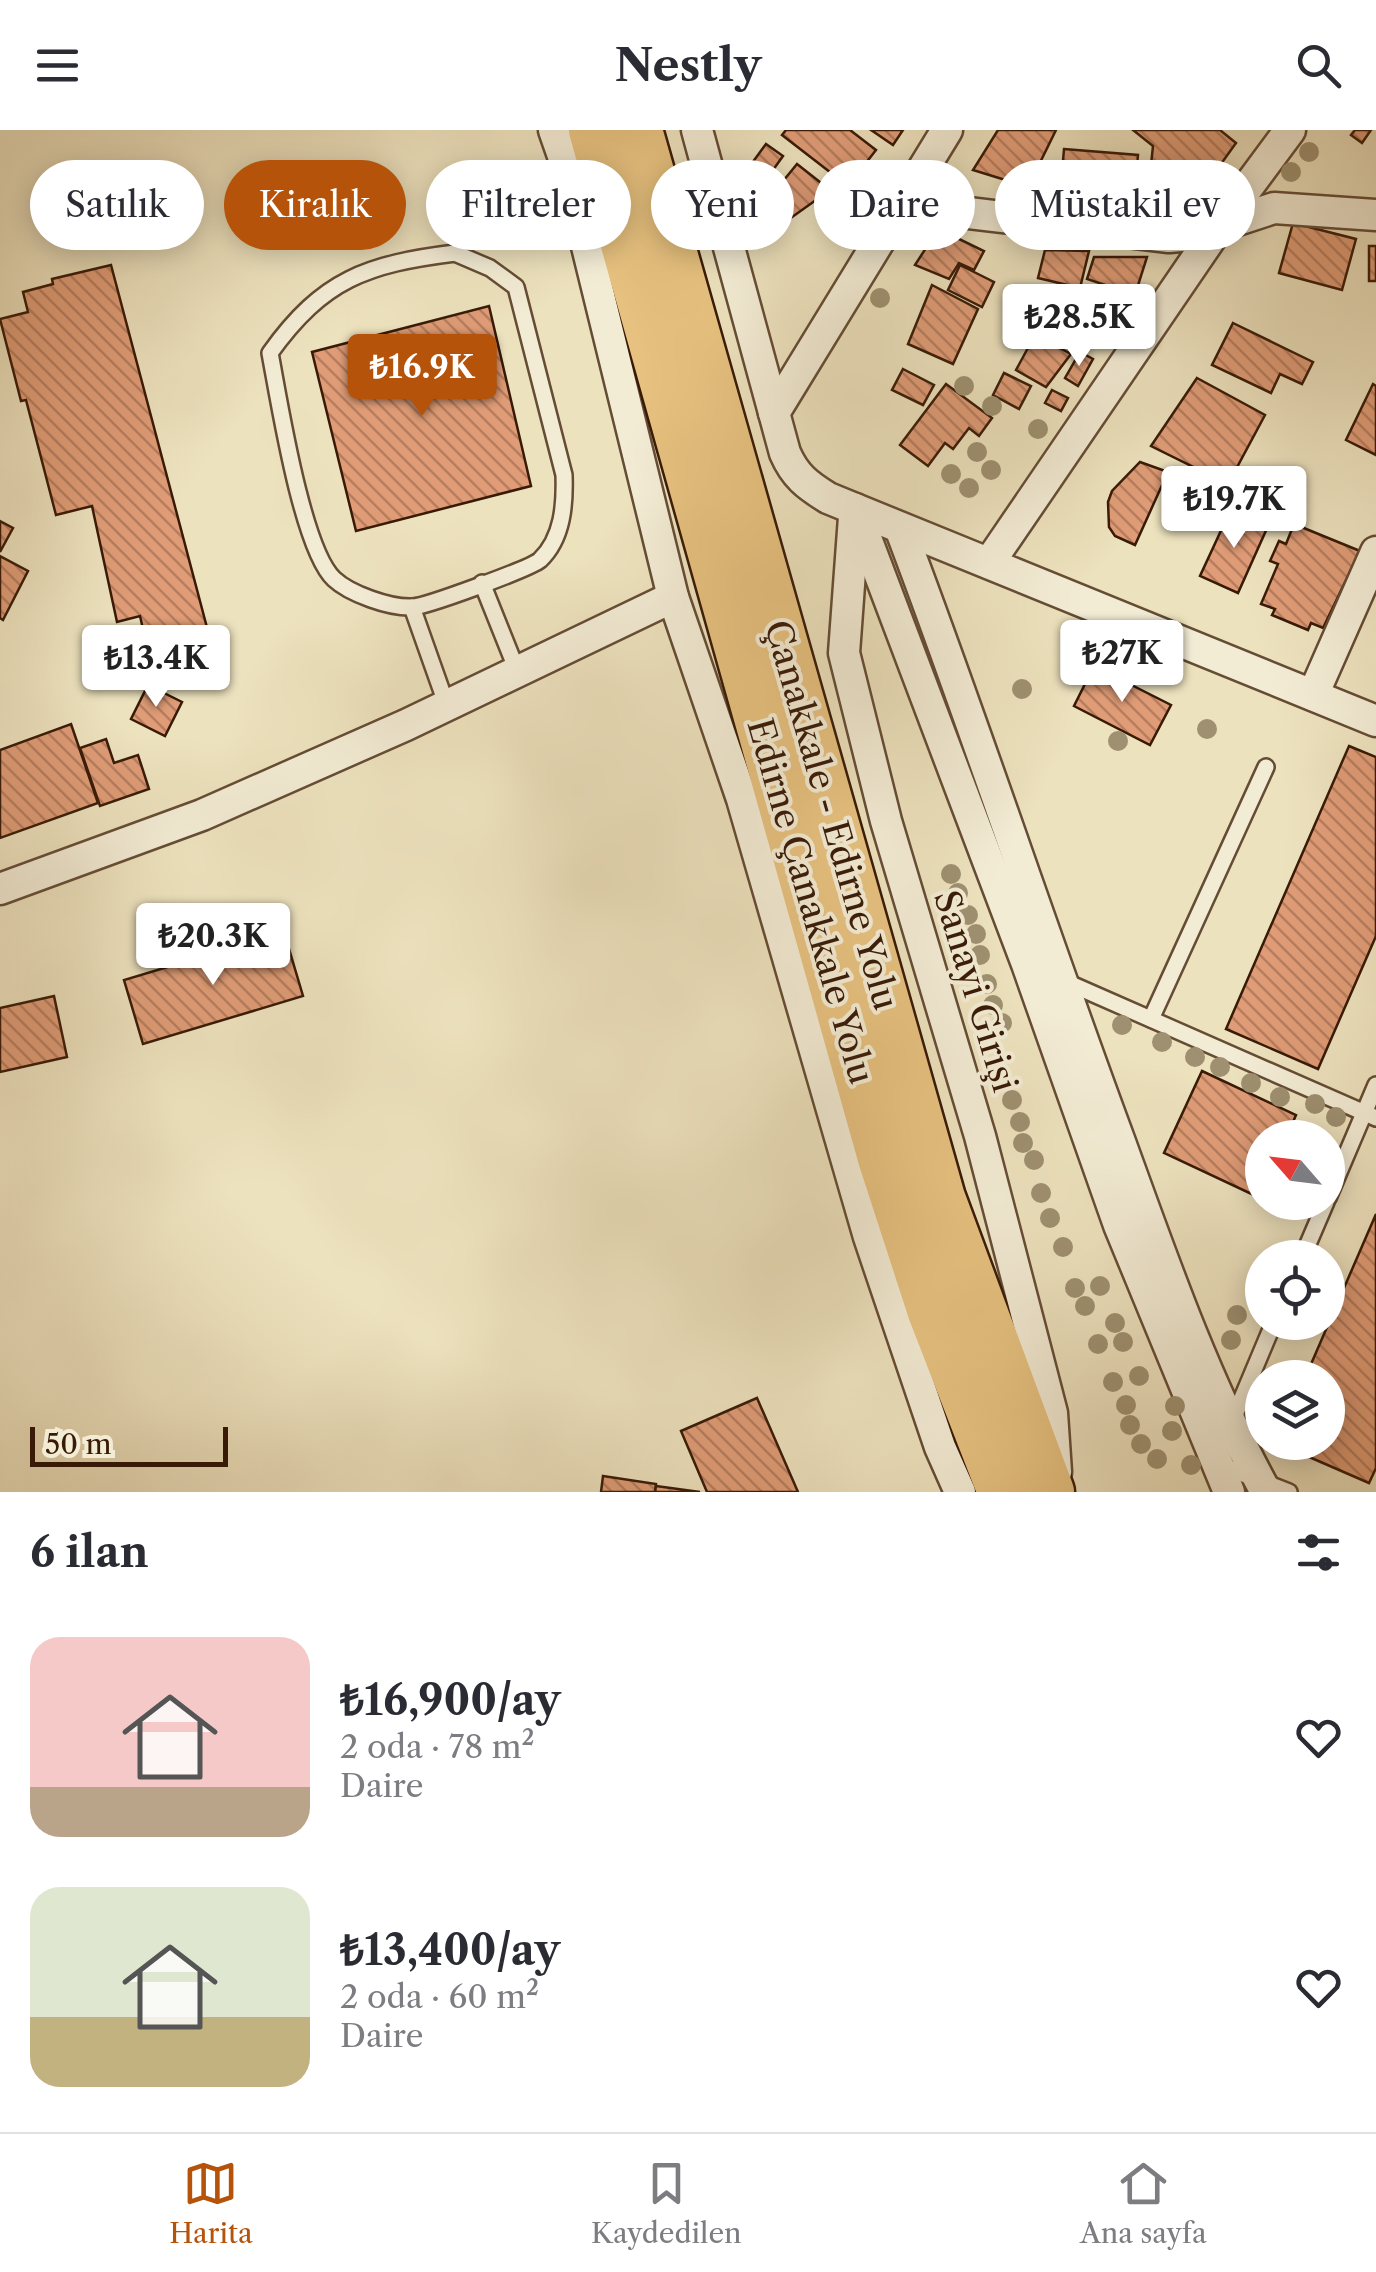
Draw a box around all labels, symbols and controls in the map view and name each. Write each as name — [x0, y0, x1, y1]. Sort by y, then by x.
text: Nestly — [615, 37, 761, 93]
icon: menu — [30, 38, 85, 93]
icon: search — [1291, 38, 1346, 93]
chip: Satılık — [30, 160, 204, 250]
chip: Kiralık — [224, 160, 406, 250]
chip: Filtreler — [426, 160, 631, 250]
chip: Yeni — [651, 160, 794, 250]
chip: Daire — [814, 160, 975, 250]
chip: Müstakil ev — [995, 160, 1255, 250]
pin: ₺28.5K — [998, 284, 1160, 369]
text: ₺28.5K — [1025, 297, 1133, 336]
pin: ₺16.9K — [341, 334, 503, 419]
text: ₺16.9K — [370, 347, 474, 386]
pin: ₺19.7K — [1153, 466, 1315, 551]
text: ₺19.7K — [1183, 479, 1285, 518]
street label: Çanakkale - Edirne Yolu — [756, 615, 908, 1015]
pin: ₺27K — [1063, 620, 1181, 705]
pin: ₺13.4K — [75, 625, 237, 710]
text: ₺27K — [1082, 633, 1162, 672]
text: ₺13.4K — [104, 638, 208, 677]
street label: Edirne Çanakkale Yolu — [738, 713, 884, 1089]
street label: Sanayi Girişi — [925, 885, 1027, 1097]
pin: ₺20.3K — [132, 903, 294, 988]
text: ₺20.3K — [158, 916, 268, 955]
north arrow — [1245, 1120, 1345, 1220]
map controls — [1245, 1120, 1345, 1460]
button: locate — [1245, 1240, 1345, 1340]
button: layers — [1245, 1360, 1345, 1460]
scale bar — [30, 1422, 228, 1466]
text: 50 m — [45, 1427, 112, 1461]
icon: filters — [1291, 1525, 1346, 1580]
text: 6 ilan — [30, 1526, 149, 1578]
text: ₺16,900/ay — [340, 1674, 561, 1726]
icon: home — [110, 1677, 230, 1797]
icon: heart — [1291, 1710, 1346, 1765]
text: 2 oda · 78 m² — [340, 1727, 535, 1766]
text: Daire — [340, 1766, 424, 1805]
text: ₺13,400/ay — [340, 1924, 560, 1976]
icon: home — [110, 1927, 230, 2047]
icon: heart — [1291, 1960, 1346, 2015]
text: 2 oda · 60 m² — [340, 1977, 539, 2016]
text: Daire — [340, 2016, 424, 2055]
tab: Harita — [169, 2156, 253, 2250]
tab: Kaydedilen — [591, 2156, 742, 2250]
tab: Ana sayfa — [1080, 2156, 1207, 2250]

